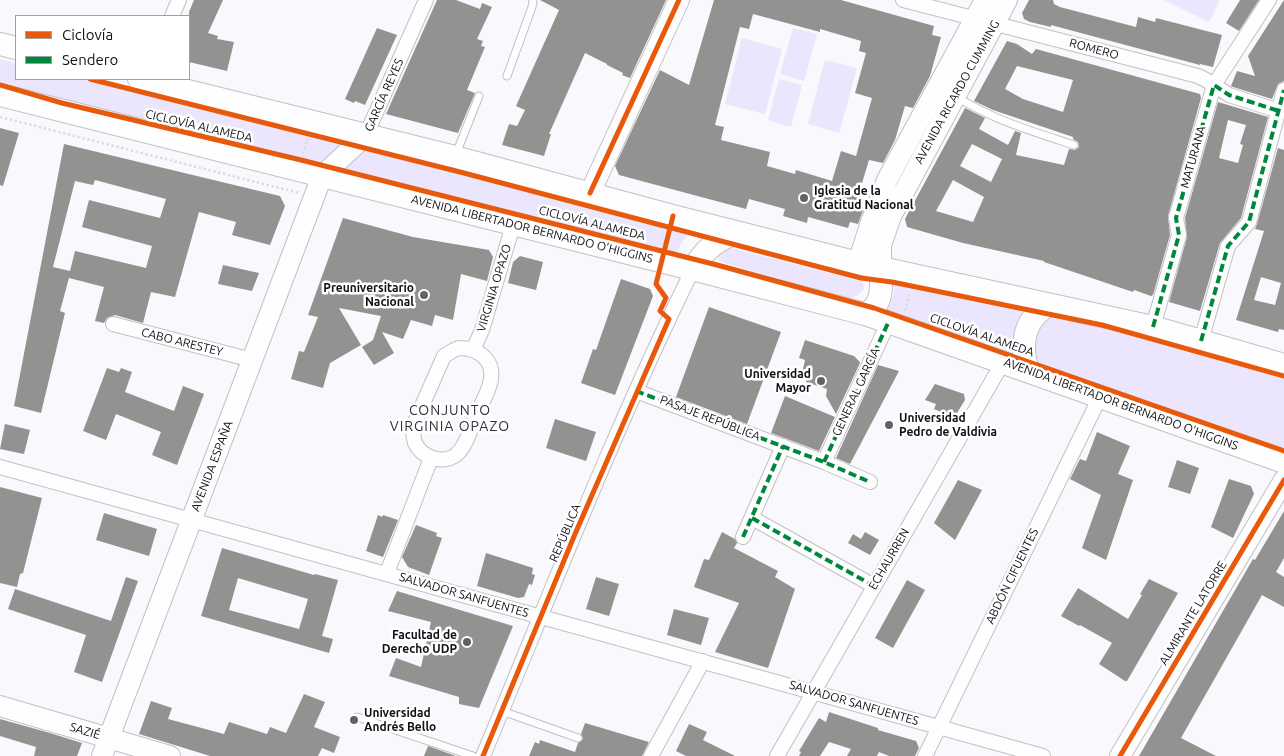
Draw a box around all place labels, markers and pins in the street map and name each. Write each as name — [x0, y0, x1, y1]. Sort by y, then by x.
place label: Iglesia de la Gratitud Nacional — [814, 184, 913, 212]
marker: Iglesia de la Gratitud Nacional — [798, 192, 810, 204]
place label: Preuniversitario Nacional — [323, 281, 414, 309]
marker: Preuniversitario Nacional — [418, 289, 430, 301]
place label: Universidad Mayor — [744, 367, 811, 395]
marker: Universidad Mayor — [815, 375, 827, 387]
place label: Universidad Pedro de Valdivia — [899, 411, 997, 439]
marker: Universidad Pedro de Valdivia — [883, 419, 895, 431]
place label: Facultad de Derecho UDP — [382, 628, 457, 656]
marker: Facultad de Derecho UDP — [461, 636, 473, 648]
place label: Universidad Andrés Bello — [364, 706, 436, 734]
marker: Universidad Andrés Bello — [348, 714, 360, 726]

